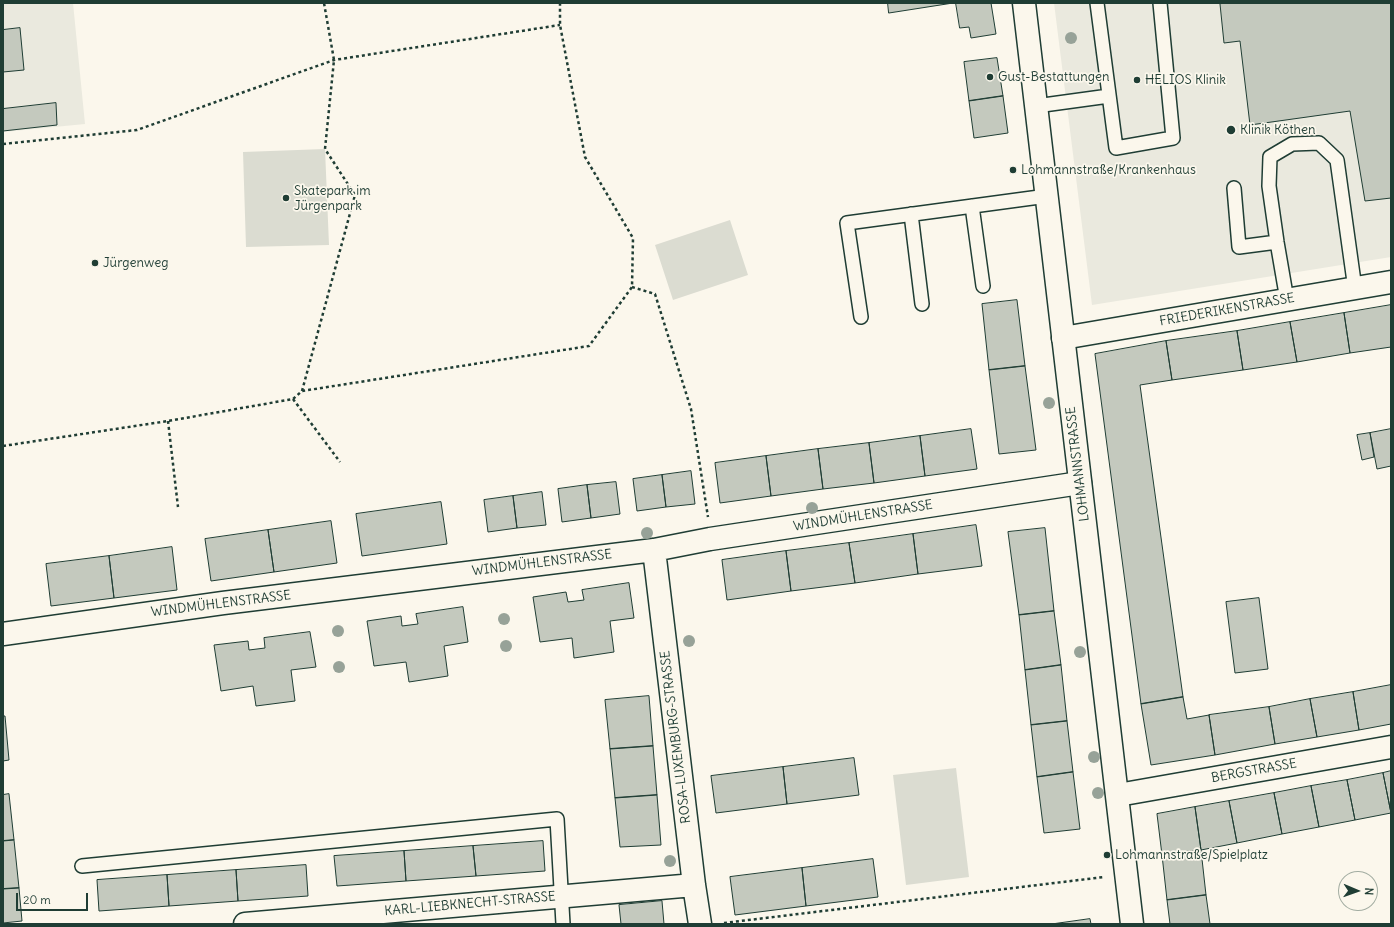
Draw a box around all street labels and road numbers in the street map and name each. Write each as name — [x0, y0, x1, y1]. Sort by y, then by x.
street label: FRIEDERIKENSTRASSE — [1158, 290, 1296, 330]
street label: LOHMANNSTRASSE — [1063, 406, 1093, 522]
street label: WINDMÜHLENSTRASSE — [792, 497, 934, 535]
street label: WINDMÜHLENSTRASSE — [471, 547, 613, 579]
street label: WINDMÜHLENSTRASSE — [150, 588, 292, 620]
street label: ROSA-LUXEMBURG-STRASSE — [658, 650, 694, 824]
street label: BERGSTRASSE — [1210, 756, 1298, 786]
street label: KARL-LIEBKNECHT-STRASSE — [384, 889, 556, 919]

